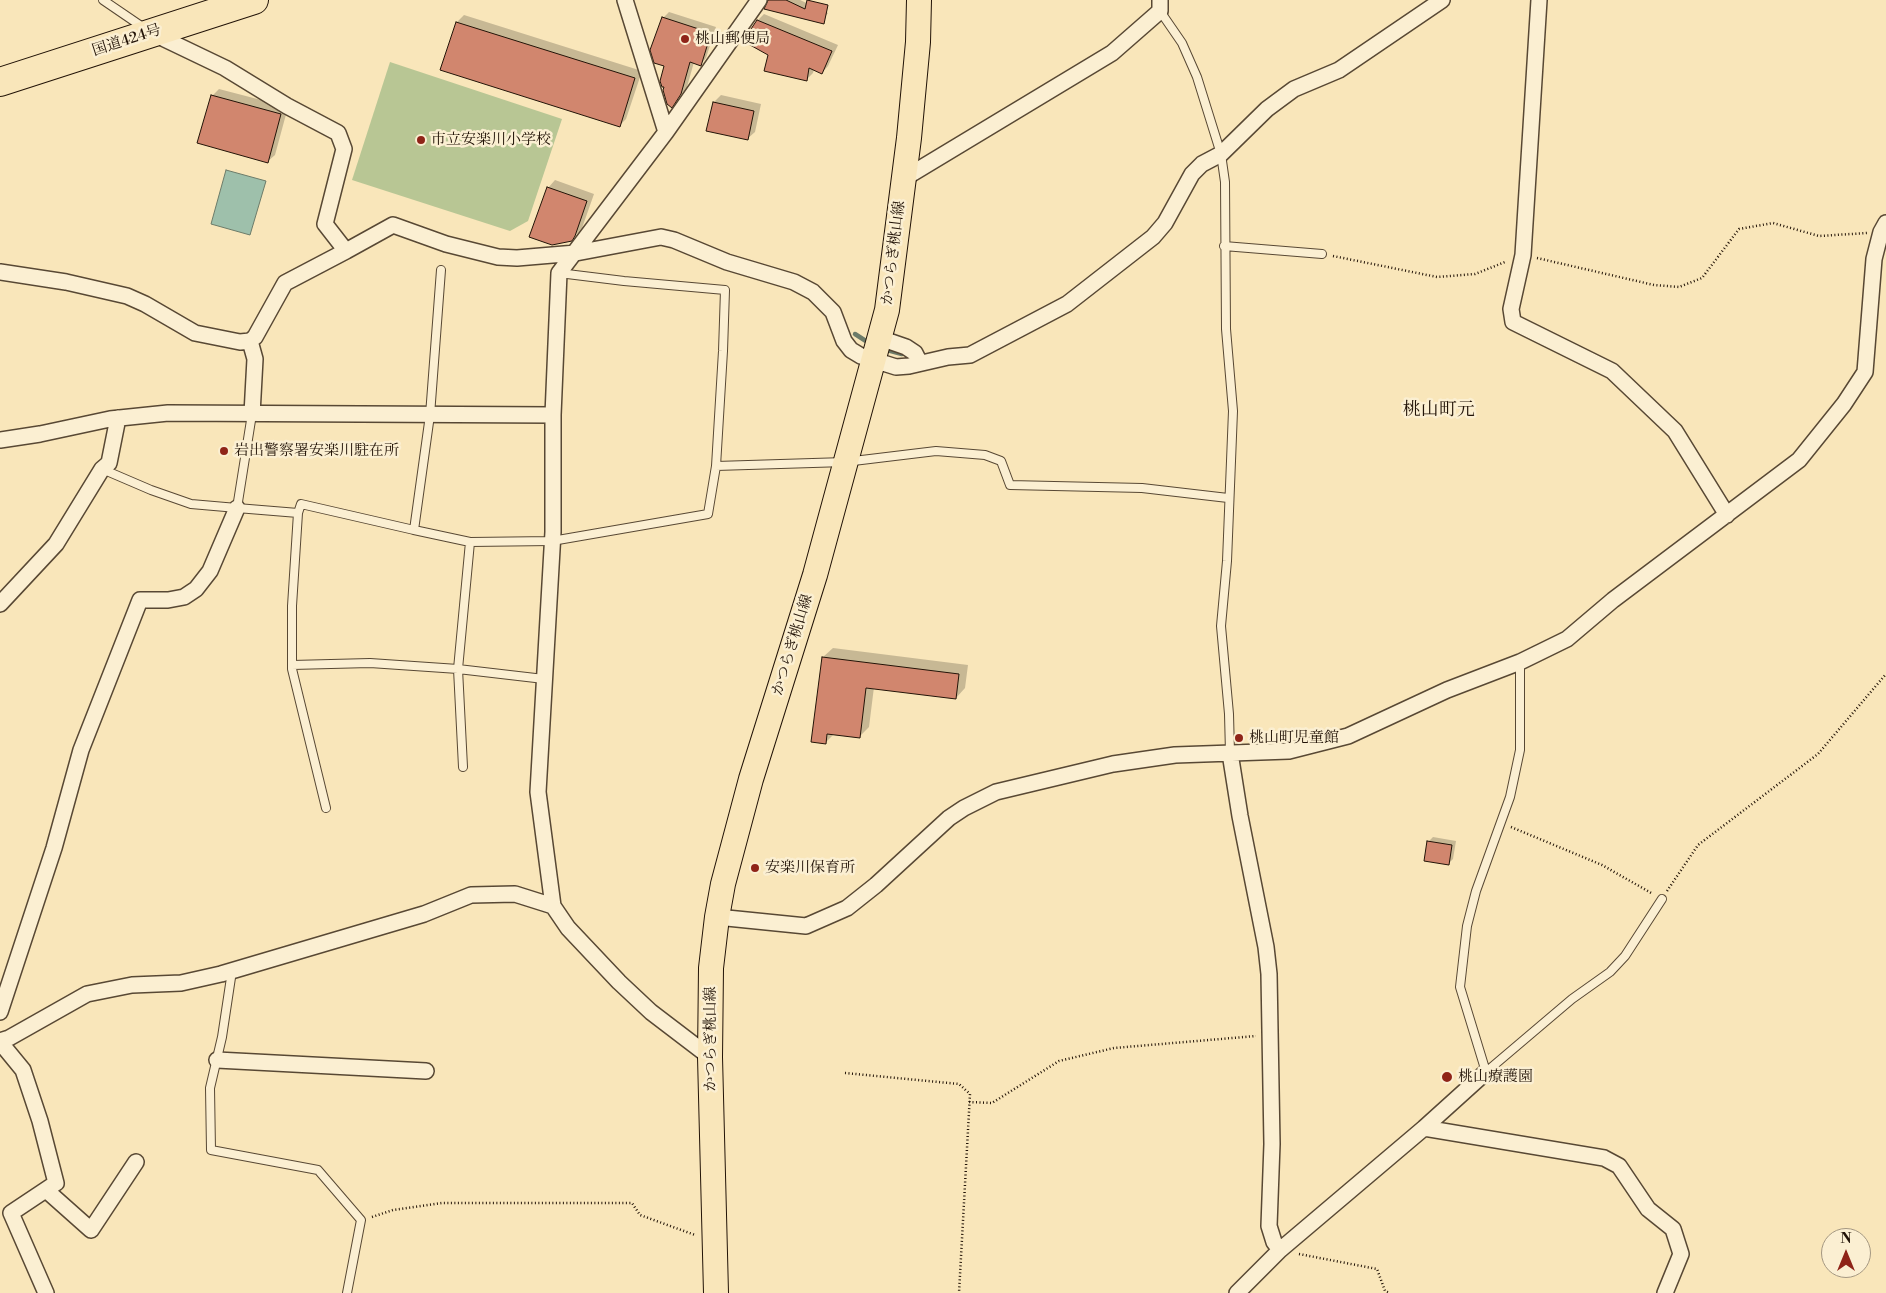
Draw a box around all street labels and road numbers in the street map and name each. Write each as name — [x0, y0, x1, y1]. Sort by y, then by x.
street label: 国道424号 — [90, 21, 164, 61]
street label: かつらぎ桃山線 — [879, 200, 909, 306]
street label: かつらぎ桃山線 — [769, 592, 817, 698]
street label: かつらぎ桃山線 — [702, 987, 720, 1091]

